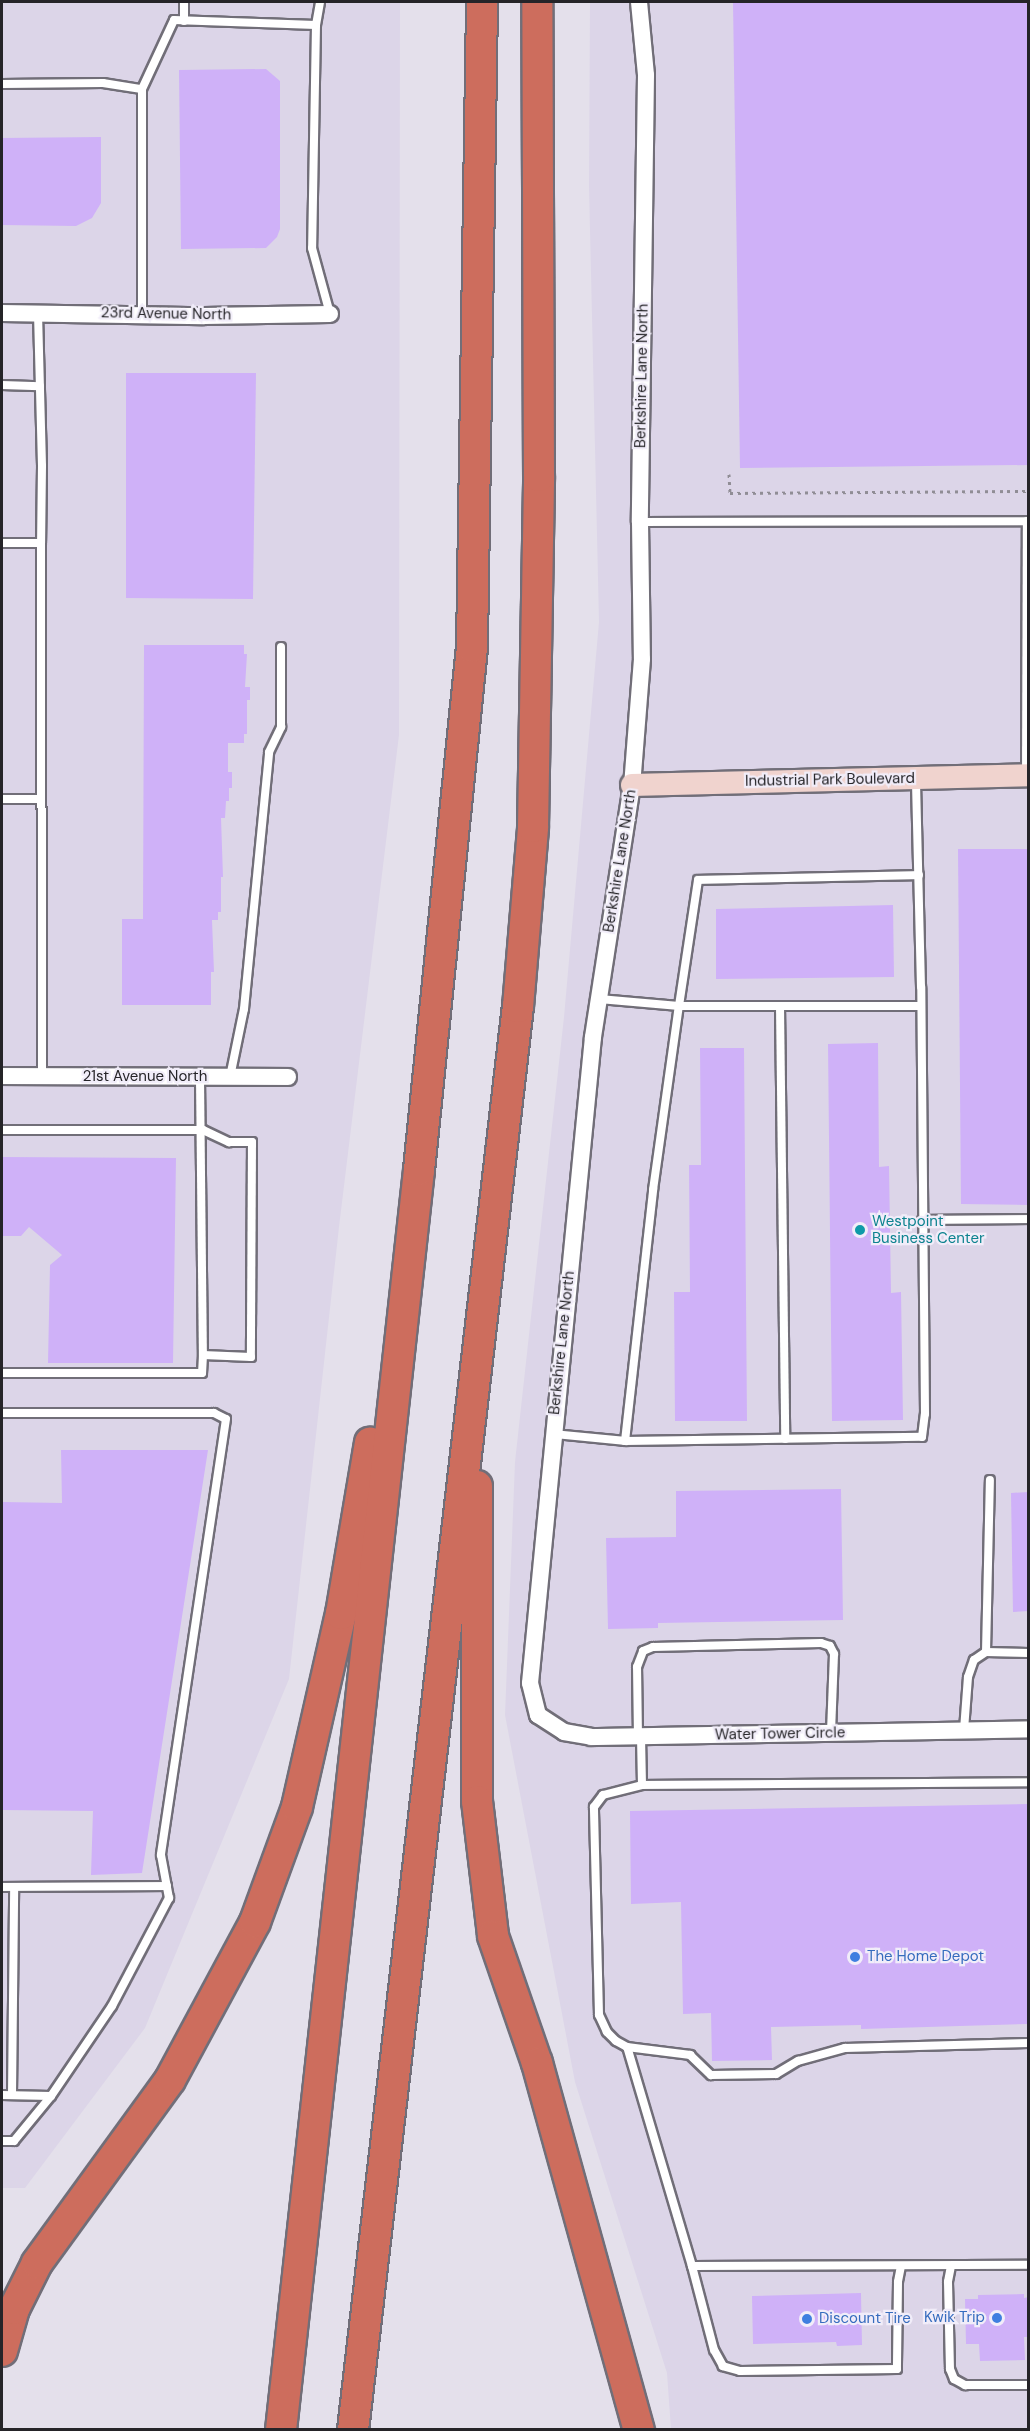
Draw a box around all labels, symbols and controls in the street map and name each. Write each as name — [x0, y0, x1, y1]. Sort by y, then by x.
street label: 23rd Avenue North — [101, 304, 231, 324]
street label: Berkshire Lane North — [632, 304, 652, 448]
street label: Industrial Park Boulevard — [745, 770, 915, 790]
street label: Berkshire Lane North — [600, 788, 640, 934]
street label: 21st Avenue North — [83, 1068, 207, 1086]
place label: Westpoint Business Center — [872, 1212, 985, 1247]
marker: Westpoint Business Center — [853, 1223, 867, 1237]
street label: Berkshire Lane North — [546, 1270, 578, 1416]
street label: Water Tower Circle — [715, 1724, 845, 1744]
place label: The Home Depot — [867, 1948, 984, 1966]
marker: The Home Depot — [848, 1950, 862, 1964]
place label: Kwik Trip — [924, 2309, 985, 2327]
place label: Discount Tire — [819, 2310, 911, 2328]
marker: Kwik Trip — [990, 2311, 1004, 2325]
marker: Discount Tire — [800, 2312, 814, 2326]

